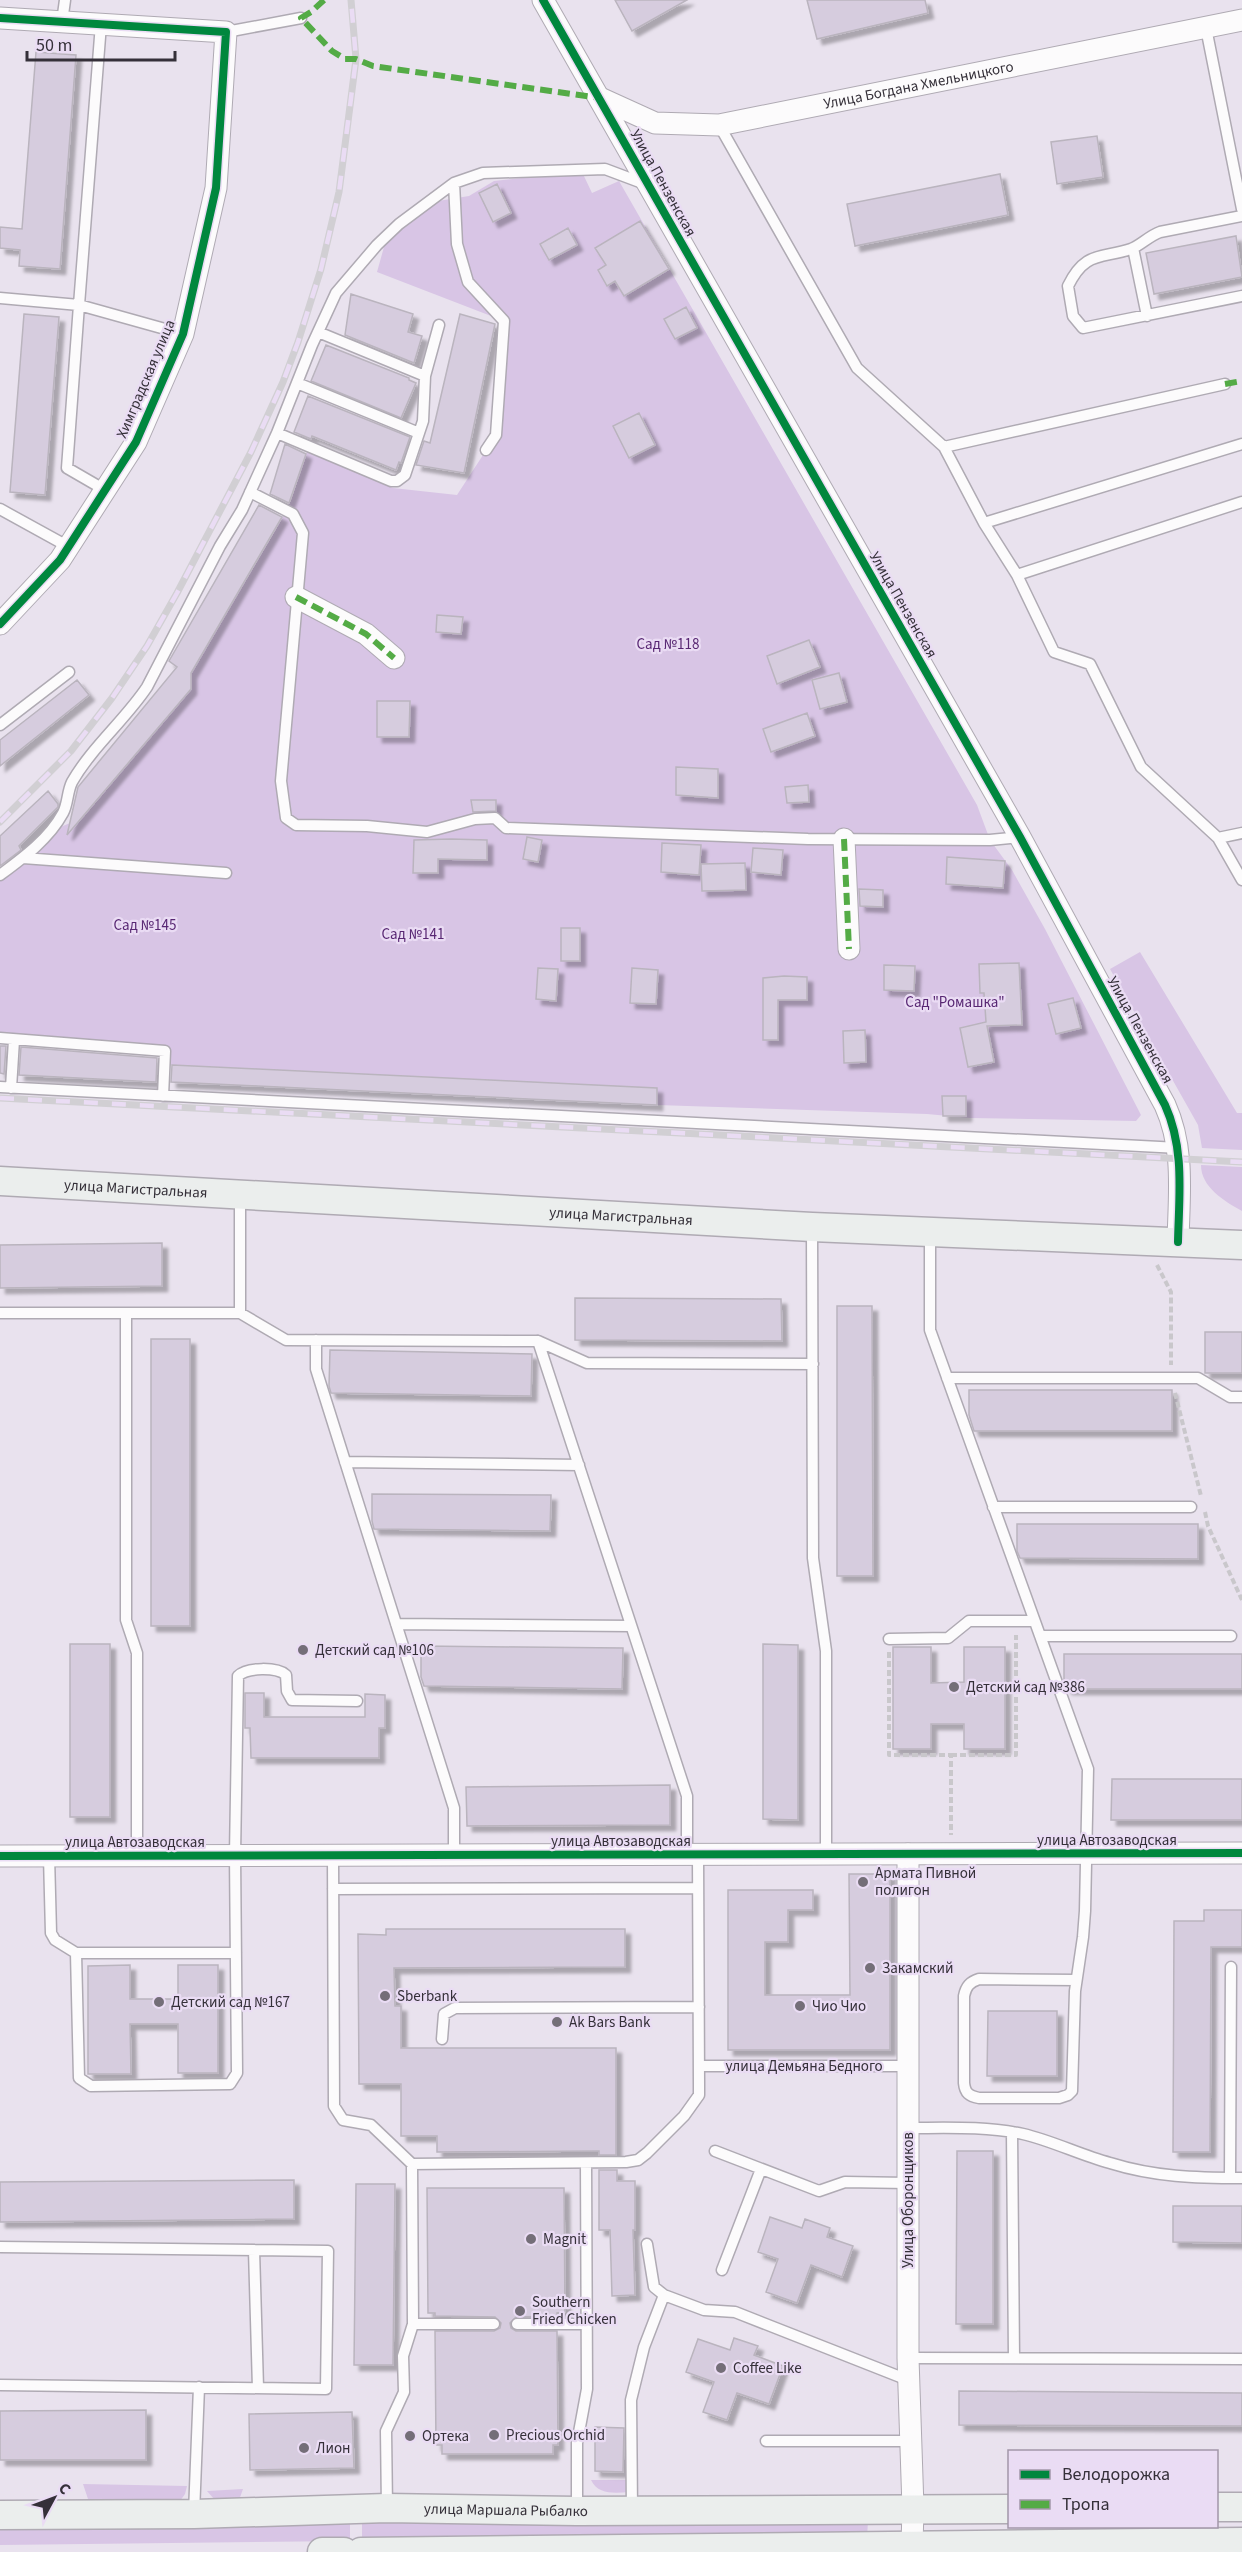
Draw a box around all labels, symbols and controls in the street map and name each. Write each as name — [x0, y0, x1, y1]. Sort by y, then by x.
scale bar — [27, 24, 176, 62]
text: 50 m — [36, 33, 72, 58]
street label: Улица Богдана Хмельницкого — [822, 56, 1015, 114]
street label: Улица Пензенская — [625, 126, 701, 240]
street label: Химградская улица — [111, 316, 181, 442]
street label: Улица Пензенская — [864, 548, 942, 662]
park label: Сад №118 — [637, 634, 699, 655]
park label: Сад №145 — [114, 915, 176, 936]
park label: Сад №141 — [382, 924, 444, 945]
street label: Улица Пензенская — [1102, 973, 1178, 1087]
park label: Сад "Ромашка" — [905, 992, 1005, 1013]
street label: улица Магистральная — [63, 1174, 208, 1203]
street label: улица Магистральная — [549, 1202, 693, 1231]
place label: Детский сад №106 — [315, 1640, 434, 1661]
marker: Детский сад №106 — [296, 1643, 310, 1657]
place label: Детский сад №386 — [966, 1677, 1085, 1698]
marker: Детский сад №386 — [947, 1680, 961, 1694]
street label: улица Автозаводская — [1037, 1830, 1177, 1851]
street label: улица Автозаводская — [551, 1831, 691, 1852]
street label: улица Автозаводская — [65, 1832, 205, 1853]
place label: Армата Пивной полигон — [875, 1863, 976, 1901]
marker: Армата Пивной полигон — [856, 1875, 870, 1889]
place label: Закамский — [882, 1958, 953, 1979]
marker: Закамский — [863, 1961, 877, 1975]
place label: Sberbank — [397, 1986, 458, 2007]
marker: Sberbank — [378, 1989, 392, 2003]
place label: Детский сад №167 — [171, 1992, 290, 2013]
marker: Детский сад №167 — [152, 1995, 166, 2009]
place label: Чио Чио — [812, 1996, 866, 2017]
marker: Чио Чио — [793, 1999, 807, 2013]
place label: Ak Bars Bank — [569, 2012, 651, 2033]
marker: Ak Bars Bank — [550, 2015, 564, 2029]
street label: улица Демьяна Бедного — [725, 2056, 883, 2077]
street label: Улица Оборонщиков — [898, 2132, 919, 2268]
place label: Magnit — [543, 2229, 586, 2250]
marker: Magnit — [524, 2232, 538, 2246]
place label: Southern Fried Chicken — [532, 2292, 617, 2330]
marker: Southern Fried Chicken — [513, 2304, 527, 2318]
place label: Coffee Like — [733, 2358, 802, 2379]
marker: Coffee Like — [714, 2361, 728, 2375]
place label: Precious Orchid — [506, 2425, 605, 2446]
place label: Ортека — [422, 2426, 469, 2447]
marker: Precious Orchid — [487, 2428, 501, 2442]
marker: Ортека — [403, 2429, 417, 2443]
place label: Лион — [316, 2438, 351, 2459]
marker: Лион — [297, 2441, 311, 2455]
legend — [1008, 2450, 1218, 2528]
text: Велодорожка — [1062, 2462, 1170, 2487]
north arrow — [24, 2468, 84, 2528]
text: С — [53, 2478, 76, 2500]
text: Тропа — [1062, 2492, 1110, 2517]
street label: улица Маршала Рыбалко — [424, 2498, 588, 2522]

